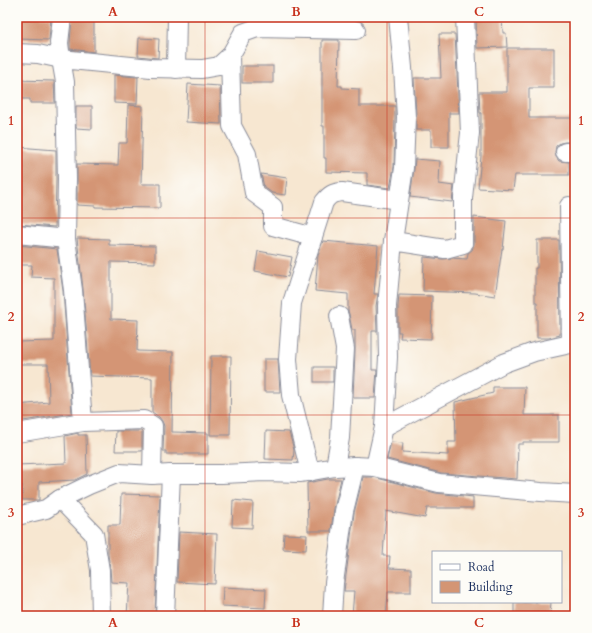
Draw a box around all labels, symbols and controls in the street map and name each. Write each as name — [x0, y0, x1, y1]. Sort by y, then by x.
text: A — [108, 3, 118, 21]
text: B — [291, 3, 301, 21]
text: C — [474, 3, 484, 21]
text: 1 — [8, 112, 14, 130]
text: 1 — [578, 112, 584, 130]
text: 2 — [8, 308, 15, 326]
text: 2 — [578, 308, 585, 326]
text: 3 — [8, 504, 15, 522]
text: 3 — [578, 504, 585, 522]
legend — [432, 551, 562, 603]
text: Road — [468, 559, 495, 575]
text: Building — [468, 579, 513, 595]
text: A — [108, 614, 118, 632]
text: B — [291, 614, 301, 632]
text: C — [474, 614, 484, 632]

